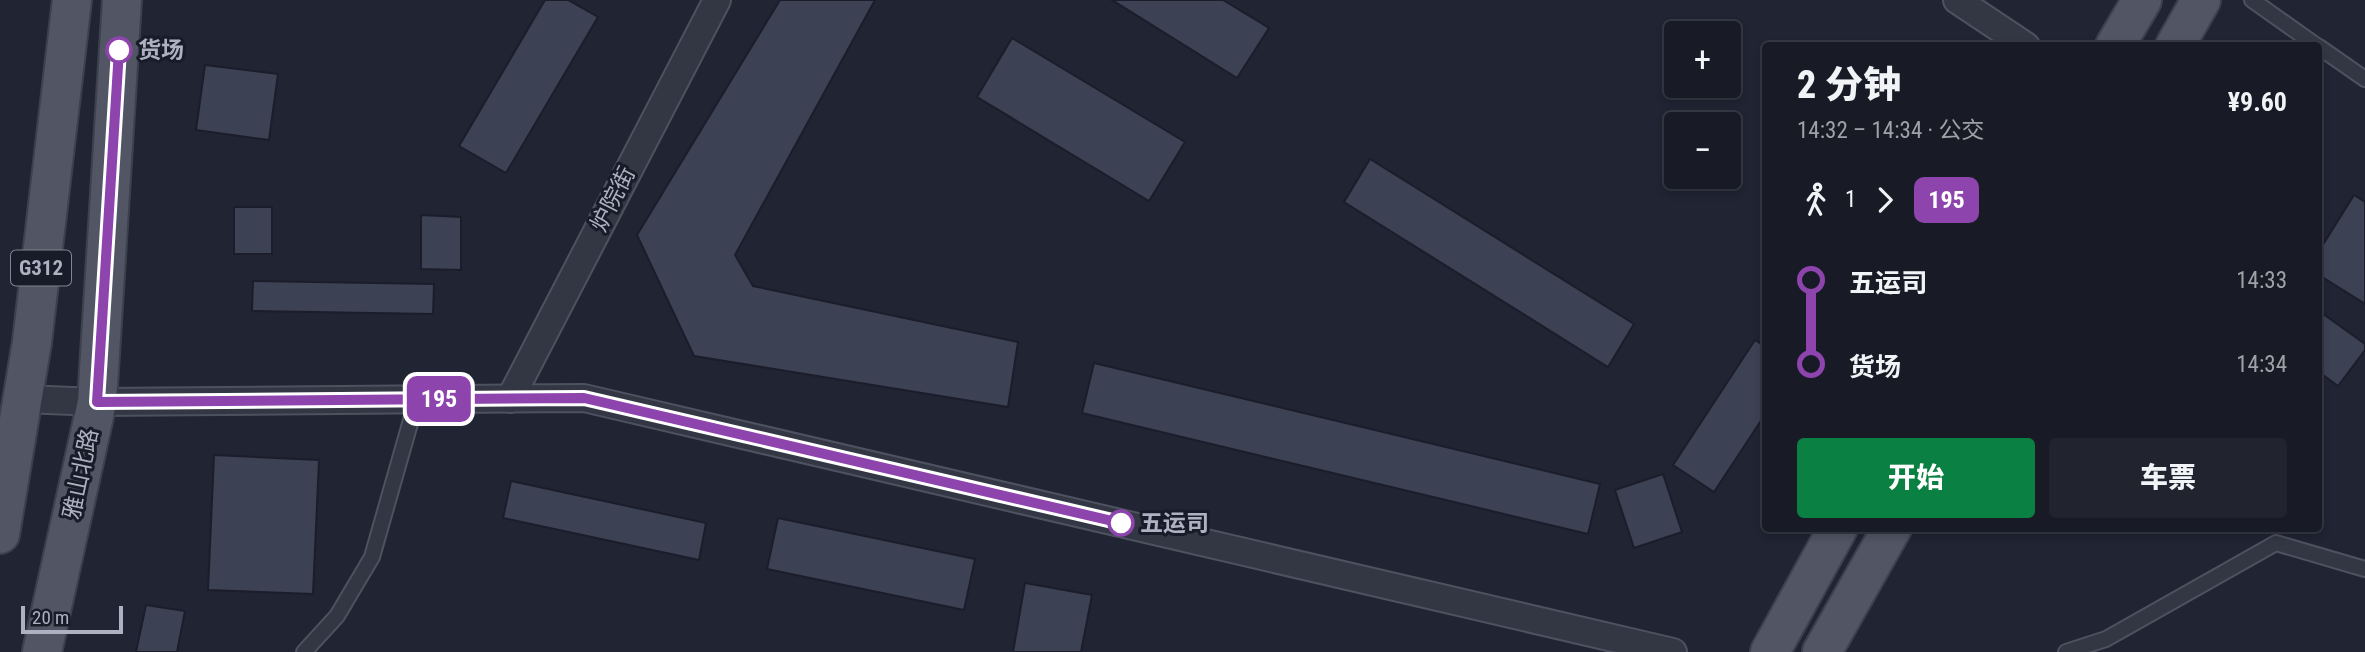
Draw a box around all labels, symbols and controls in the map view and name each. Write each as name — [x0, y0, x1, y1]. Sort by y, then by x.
map controls — [1664, 21, 1741, 189]
button: + — [1664, 21, 1741, 98]
marker: 货场 — [106, 37, 132, 63]
place label: 货场 — [138, 37, 184, 64]
text: 2 分钟 — [1797, 63, 1901, 107]
text: ¥9.60 — [2228, 87, 2287, 117]
button: − — [1664, 112, 1741, 189]
text: 14:32 – 14:34 · 公交 — [1797, 117, 1984, 144]
street label: 炉院街 — [585, 162, 641, 236]
icon: walk — [1797, 181, 1835, 219]
icon: forward — [1866, 181, 1904, 219]
text: 1 — [1845, 186, 1856, 213]
text: 195 — [1928, 186, 1965, 214]
road number: G312 — [11, 250, 71, 286]
text: 14:33 — [2236, 267, 2287, 294]
text: 五运司 — [1849, 268, 1927, 298]
text: 14:34 — [2236, 351, 2287, 378]
text: 货场 — [1849, 352, 1901, 382]
line badge: 195 — [399, 376, 479, 422]
text: 195 — [421, 385, 457, 413]
street label: 雅山北路 — [58, 426, 104, 522]
button: 开始 — [1797, 438, 2035, 518]
button: 车票 — [2049, 438, 2287, 518]
marker: 五运司 — [1108, 510, 1134, 536]
place label: 五运司 — [1140, 510, 1209, 537]
scale bar — [21, 603, 122, 635]
text: 20 m — [32, 606, 69, 629]

